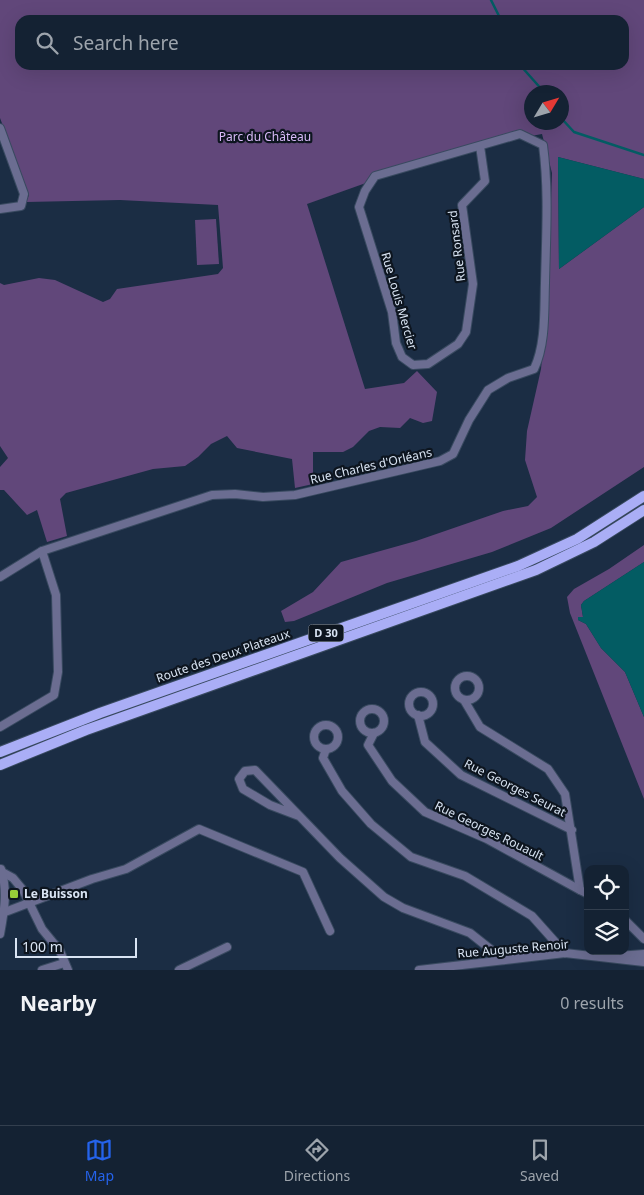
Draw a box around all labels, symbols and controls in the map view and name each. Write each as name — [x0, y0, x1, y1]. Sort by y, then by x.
search box — [15, 15, 629, 70]
icon: search — [33, 29, 61, 57]
text: Search here — [73, 30, 179, 56]
north arrow — [524, 85, 569, 130]
park label: Parc du Château — [219, 128, 311, 145]
street label: Rue Ronsard — [444, 210, 469, 283]
street label: Rue Louis Mercier — [377, 250, 422, 352]
street label: Rue Charles d'Orléans — [308, 443, 434, 488]
street label: Route des Deux Plateaux — [154, 624, 293, 686]
road number: D 30 — [308, 624, 344, 641]
street label: Rue Georges Seurat — [461, 755, 570, 821]
street label: Rue Georges Rouault — [432, 797, 547, 865]
map controls — [584, 865, 629, 955]
button: locate — [584, 865, 629, 910]
place label: Le Buisson — [24, 885, 88, 902]
marker: Le Buisson — [8, 888, 20, 900]
button: layers — [584, 910, 629, 955]
scale bar — [15, 935, 138, 958]
street label: Rue Auguste Renoir — [457, 935, 569, 962]
text: 100 m — [22, 937, 63, 956]
text: Nearby — [20, 989, 96, 1017]
text: 0 results — [560, 992, 624, 1014]
tab: Map — [85, 1136, 114, 1185]
tab: Directions — [284, 1136, 350, 1185]
tab: Saved — [520, 1136, 559, 1185]

